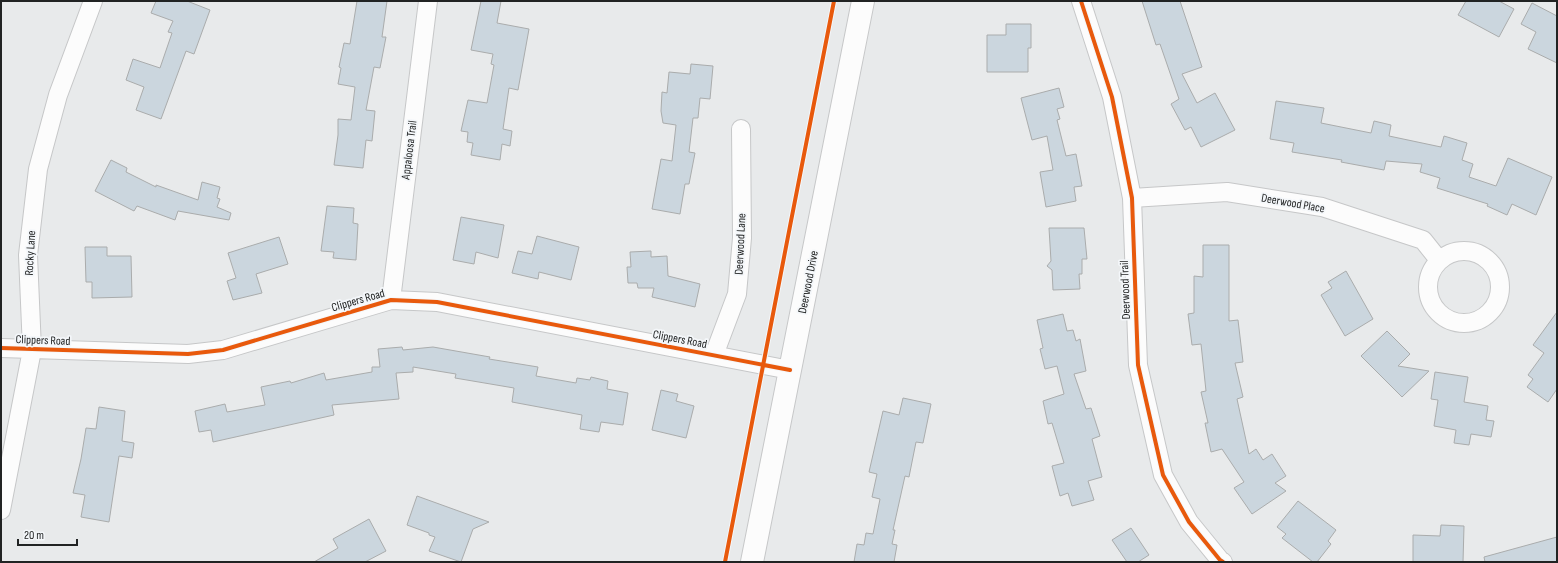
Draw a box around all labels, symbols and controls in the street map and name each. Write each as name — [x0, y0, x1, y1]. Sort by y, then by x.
street label: Appaloosa Trail — [398, 120, 421, 181]
street label: Deerwood Place — [1260, 191, 1326, 216]
street label: Deerwood Lane — [731, 213, 750, 275]
street label: Rocky Lane — [22, 230, 39, 276]
street label: Deerwood Drive — [795, 249, 822, 315]
street label: Deerwood Trail — [1117, 260, 1134, 320]
street label: Clippers Road — [330, 286, 387, 315]
street label: Clippers Road — [652, 327, 708, 352]
street label: Clippers Road — [15, 332, 71, 349]
scale bar — [18, 521, 77, 547]
text: 20 m — [24, 528, 44, 543]

